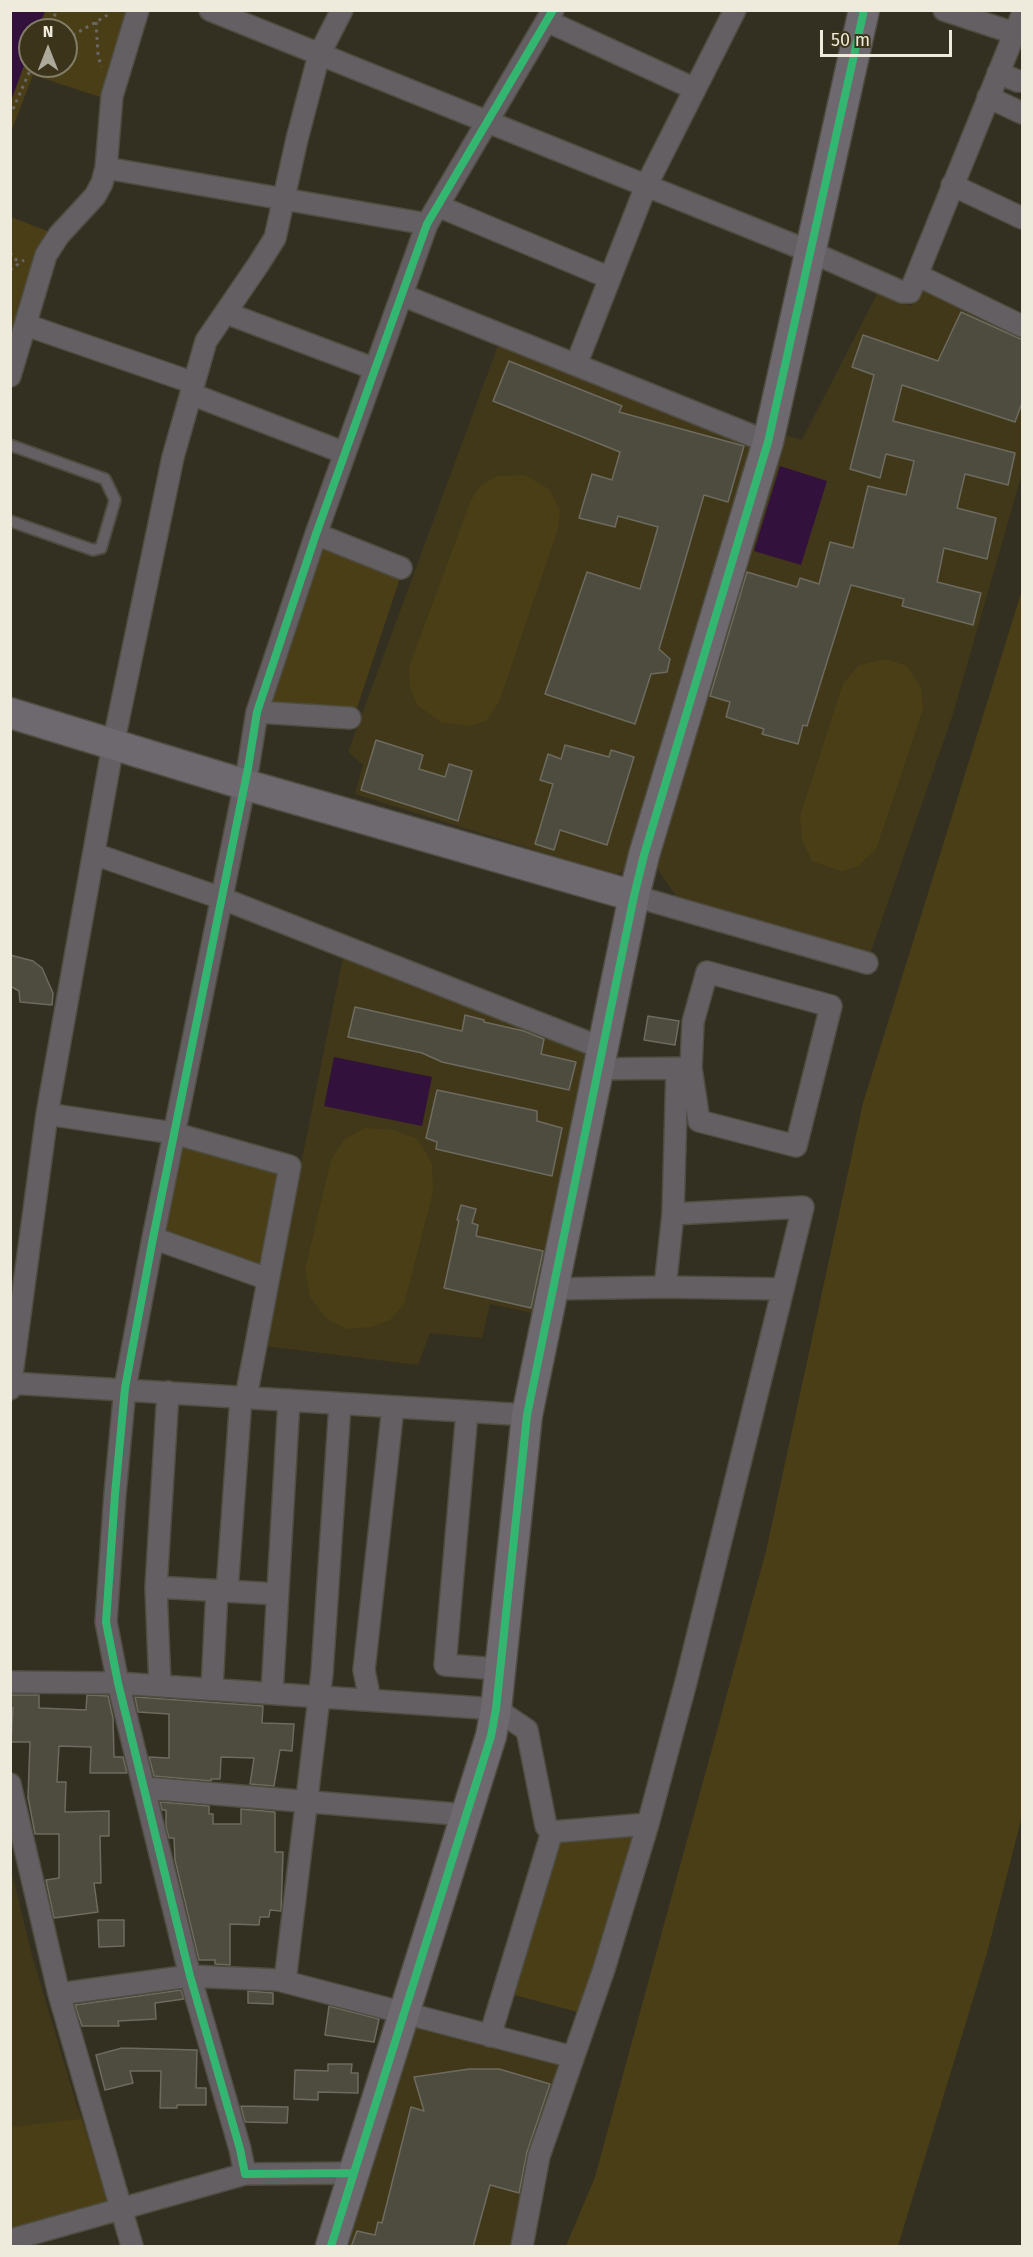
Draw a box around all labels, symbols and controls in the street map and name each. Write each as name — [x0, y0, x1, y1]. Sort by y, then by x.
north arrow — [18, 18, 78, 78]
scale bar — [823, 18, 955, 56]
text: N — [43, 22, 53, 41]
text: 50 m — [831, 29, 870, 51]

